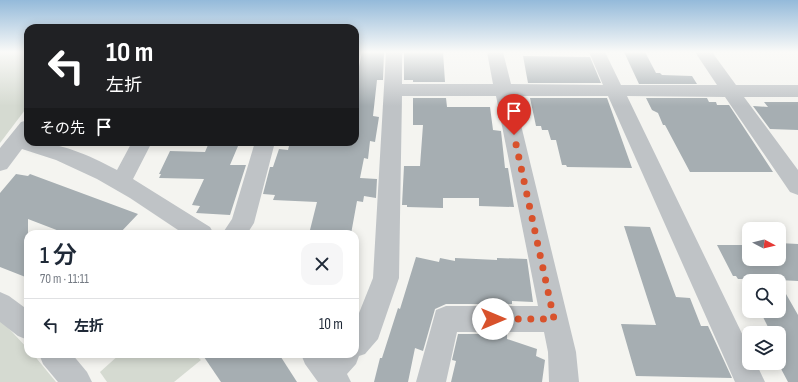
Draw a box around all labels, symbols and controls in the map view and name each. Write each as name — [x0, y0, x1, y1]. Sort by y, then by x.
text: 10 m — [106, 36, 153, 69]
icon: left — [40, 40, 92, 92]
text: 左折 — [106, 75, 142, 96]
pin — [497, 94, 531, 135]
icon: arrive — [503, 100, 525, 122]
icon: arrive — [93, 116, 115, 138]
text: その先 — [40, 119, 85, 138]
north arrow — [742, 222, 786, 266]
map controls — [742, 222, 786, 370]
text: 1 分 — [40, 241, 77, 270]
button: close — [301, 243, 343, 285]
text: 70 m · 11:11 — [40, 271, 89, 287]
button: search — [742, 274, 786, 318]
position arrow — [472, 298, 514, 340]
icon: left — [40, 314, 62, 336]
text: 10 m — [319, 315, 343, 334]
text: 左折 — [74, 317, 104, 336]
button: layers — [742, 326, 786, 370]

